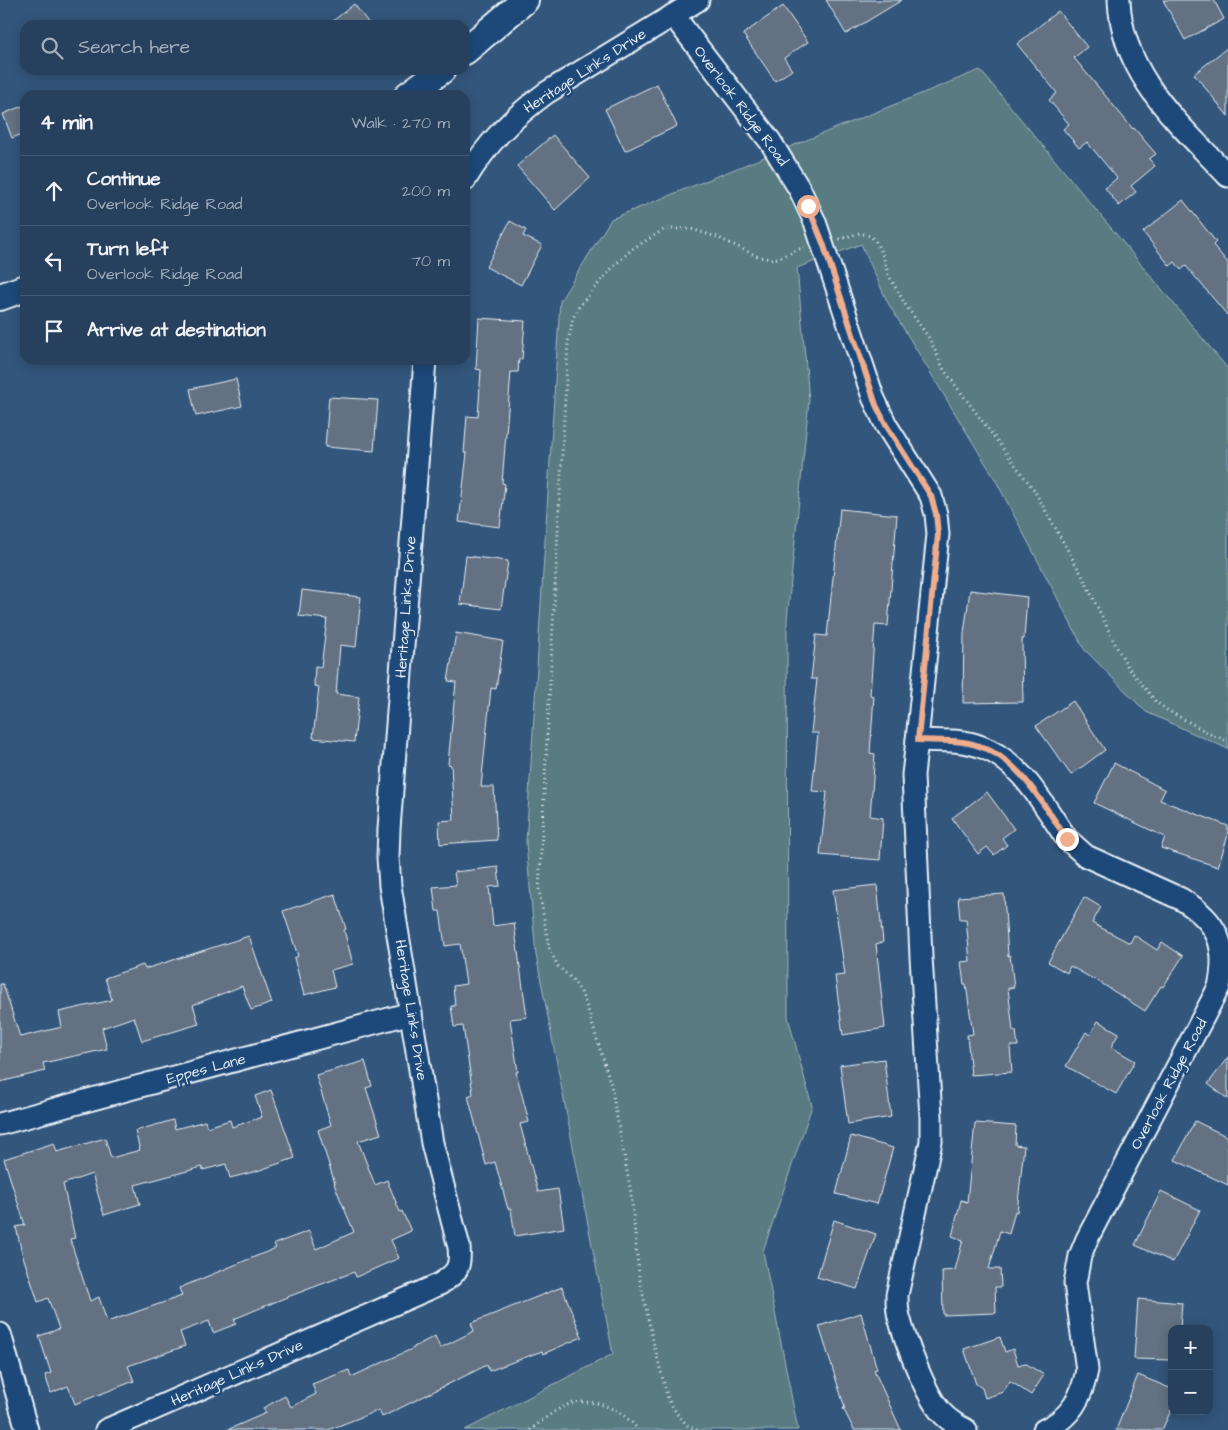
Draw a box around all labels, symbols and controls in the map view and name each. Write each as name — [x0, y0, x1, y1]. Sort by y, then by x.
search box — [20, 20, 470, 75]
street label: Heritage Links Drive — [520, 23, 651, 119]
icon: search — [38, 34, 66, 62]
text: Search here — [78, 34, 190, 61]
street label: Overlook Ridge Road — [688, 42, 793, 171]
text: 4 min — [40, 108, 93, 137]
text: Walk · 270 m — [351, 112, 450, 134]
text: Continue — [87, 166, 161, 193]
icon: ahead — [40, 177, 68, 205]
text: 200 m — [402, 180, 450, 202]
text: Overlook Ridge Road — [87, 193, 242, 215]
route start — [797, 195, 820, 218]
text: Turn left — [87, 236, 168, 263]
icon: left — [40, 247, 68, 275]
text: 70 m — [411, 250, 450, 272]
text: Overlook Ridge Road — [87, 263, 242, 285]
icon: arrive — [40, 317, 68, 345]
text: Arrive at destination — [87, 317, 266, 344]
street label: Heritage Links Drive — [391, 535, 422, 679]
route end — [1056, 828, 1079, 851]
street label: Heritage Links Drive — [389, 938, 433, 1082]
street label: Overlook Ridge Road — [1126, 1015, 1213, 1154]
street label: Eppes Lane — [164, 1048, 248, 1090]
map controls — [1168, 1325, 1213, 1415]
button: + — [1168, 1325, 1213, 1370]
street label: Heritage Links Drive — [168, 1334, 307, 1412]
button: − — [1168, 1370, 1213, 1415]

